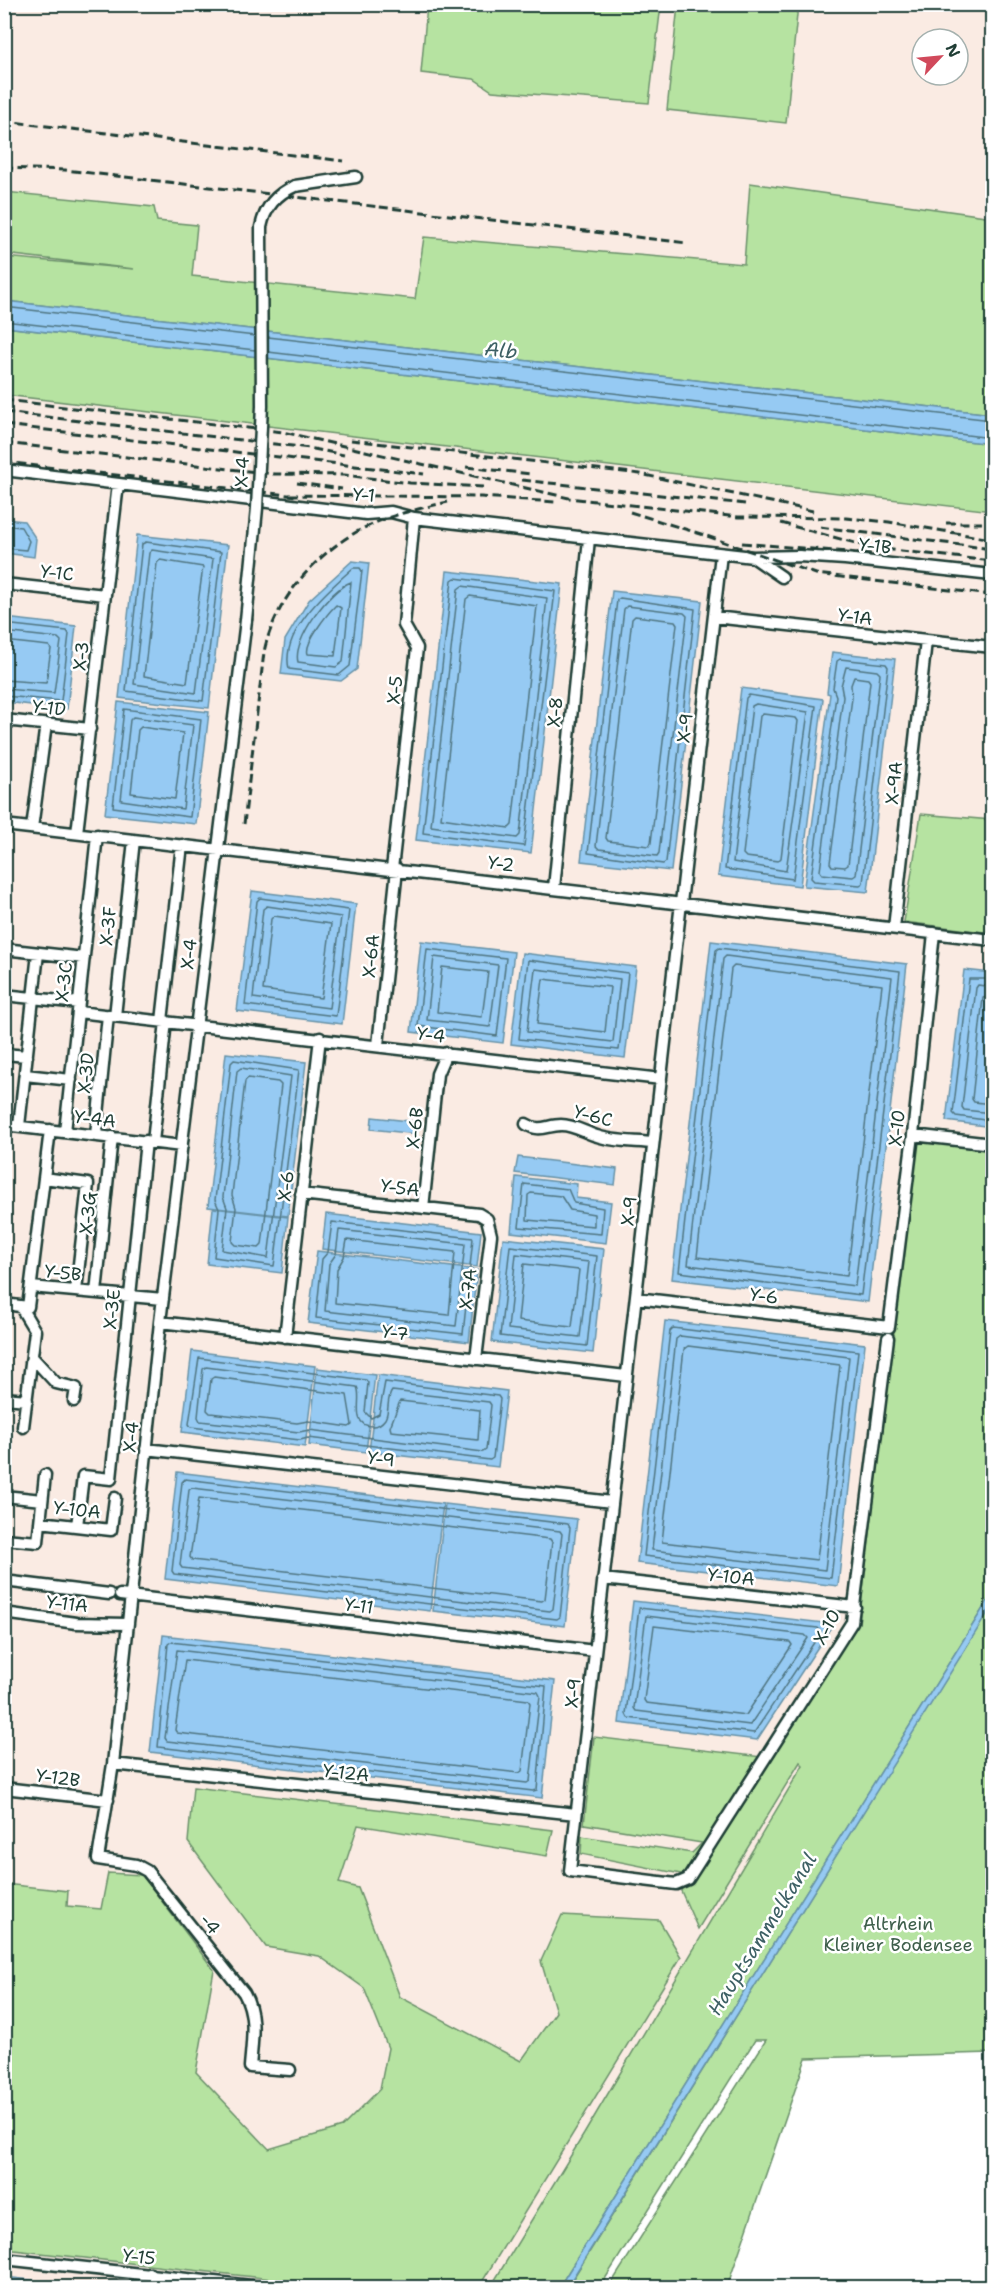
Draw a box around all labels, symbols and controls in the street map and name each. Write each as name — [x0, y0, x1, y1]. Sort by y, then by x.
north arrow — [910, 27, 970, 87]
text: N — [941, 40, 965, 61]
water label: Alb — [483, 335, 519, 365]
street label: X-4 — [229, 456, 255, 488]
street label: Y-1 — [352, 482, 376, 508]
street label: Y-1B — [857, 532, 893, 560]
street label: Y-1C — [39, 559, 75, 587]
street label: Y-1A — [836, 603, 874, 631]
street label: X-3 — [67, 640, 95, 672]
street label: X-5 — [381, 674, 409, 706]
street label: Y-1D — [31, 694, 67, 722]
street label: X-8 — [541, 696, 569, 728]
street label: X-9 — [671, 712, 699, 744]
street label: X-9A — [880, 760, 908, 806]
street label: Y-2 — [486, 850, 516, 878]
street label: X-3F — [94, 905, 122, 947]
street label: X-6A — [357, 933, 385, 979]
street label: X-4 — [175, 937, 203, 971]
street label: X-3C — [50, 961, 78, 1003]
street label: Y-4 — [415, 1021, 447, 1049]
street label: X-3D — [72, 1051, 100, 1095]
street label: Y-6C — [571, 1100, 615, 1132]
street label: Y-4A — [73, 1105, 117, 1133]
street label: X-6B — [401, 1106, 429, 1150]
street label: X-10 — [883, 1109, 911, 1147]
street label: X-6 — [272, 1169, 300, 1203]
street label: Y-5A — [379, 1174, 421, 1202]
street label: X-3G — [74, 1190, 102, 1235]
street label: X-9 — [615, 1195, 643, 1227]
street label: Y-5B — [44, 1259, 82, 1287]
street label: X-7A — [454, 1267, 482, 1311]
street label: Y-6 — [748, 1282, 780, 1310]
street label: X-3E — [98, 1288, 126, 1330]
street label: Y-7 — [380, 1319, 410, 1347]
street label: X-4 — [117, 1420, 145, 1454]
street label: Y-9 — [366, 1445, 396, 1473]
street label: Y-10A — [52, 1496, 102, 1524]
street label: Y-10A — [706, 1563, 756, 1591]
street label: Y-11A — [45, 1590, 89, 1618]
street label: Y-11 — [343, 1592, 375, 1620]
street label: X-10 — [808, 1605, 846, 1649]
street label: X-9 — [559, 1677, 587, 1709]
street label: Y-12A — [322, 1759, 370, 1787]
street label: Y-12B — [35, 1763, 81, 1793]
water label: Hauptsammelkanal — [701, 1848, 823, 2020]
street label: -4 — [194, 1908, 226, 1940]
park label: Altrhein Kleiner Bodensee — [823, 1912, 973, 1957]
street label: Y-15 — [121, 2243, 157, 2271]

